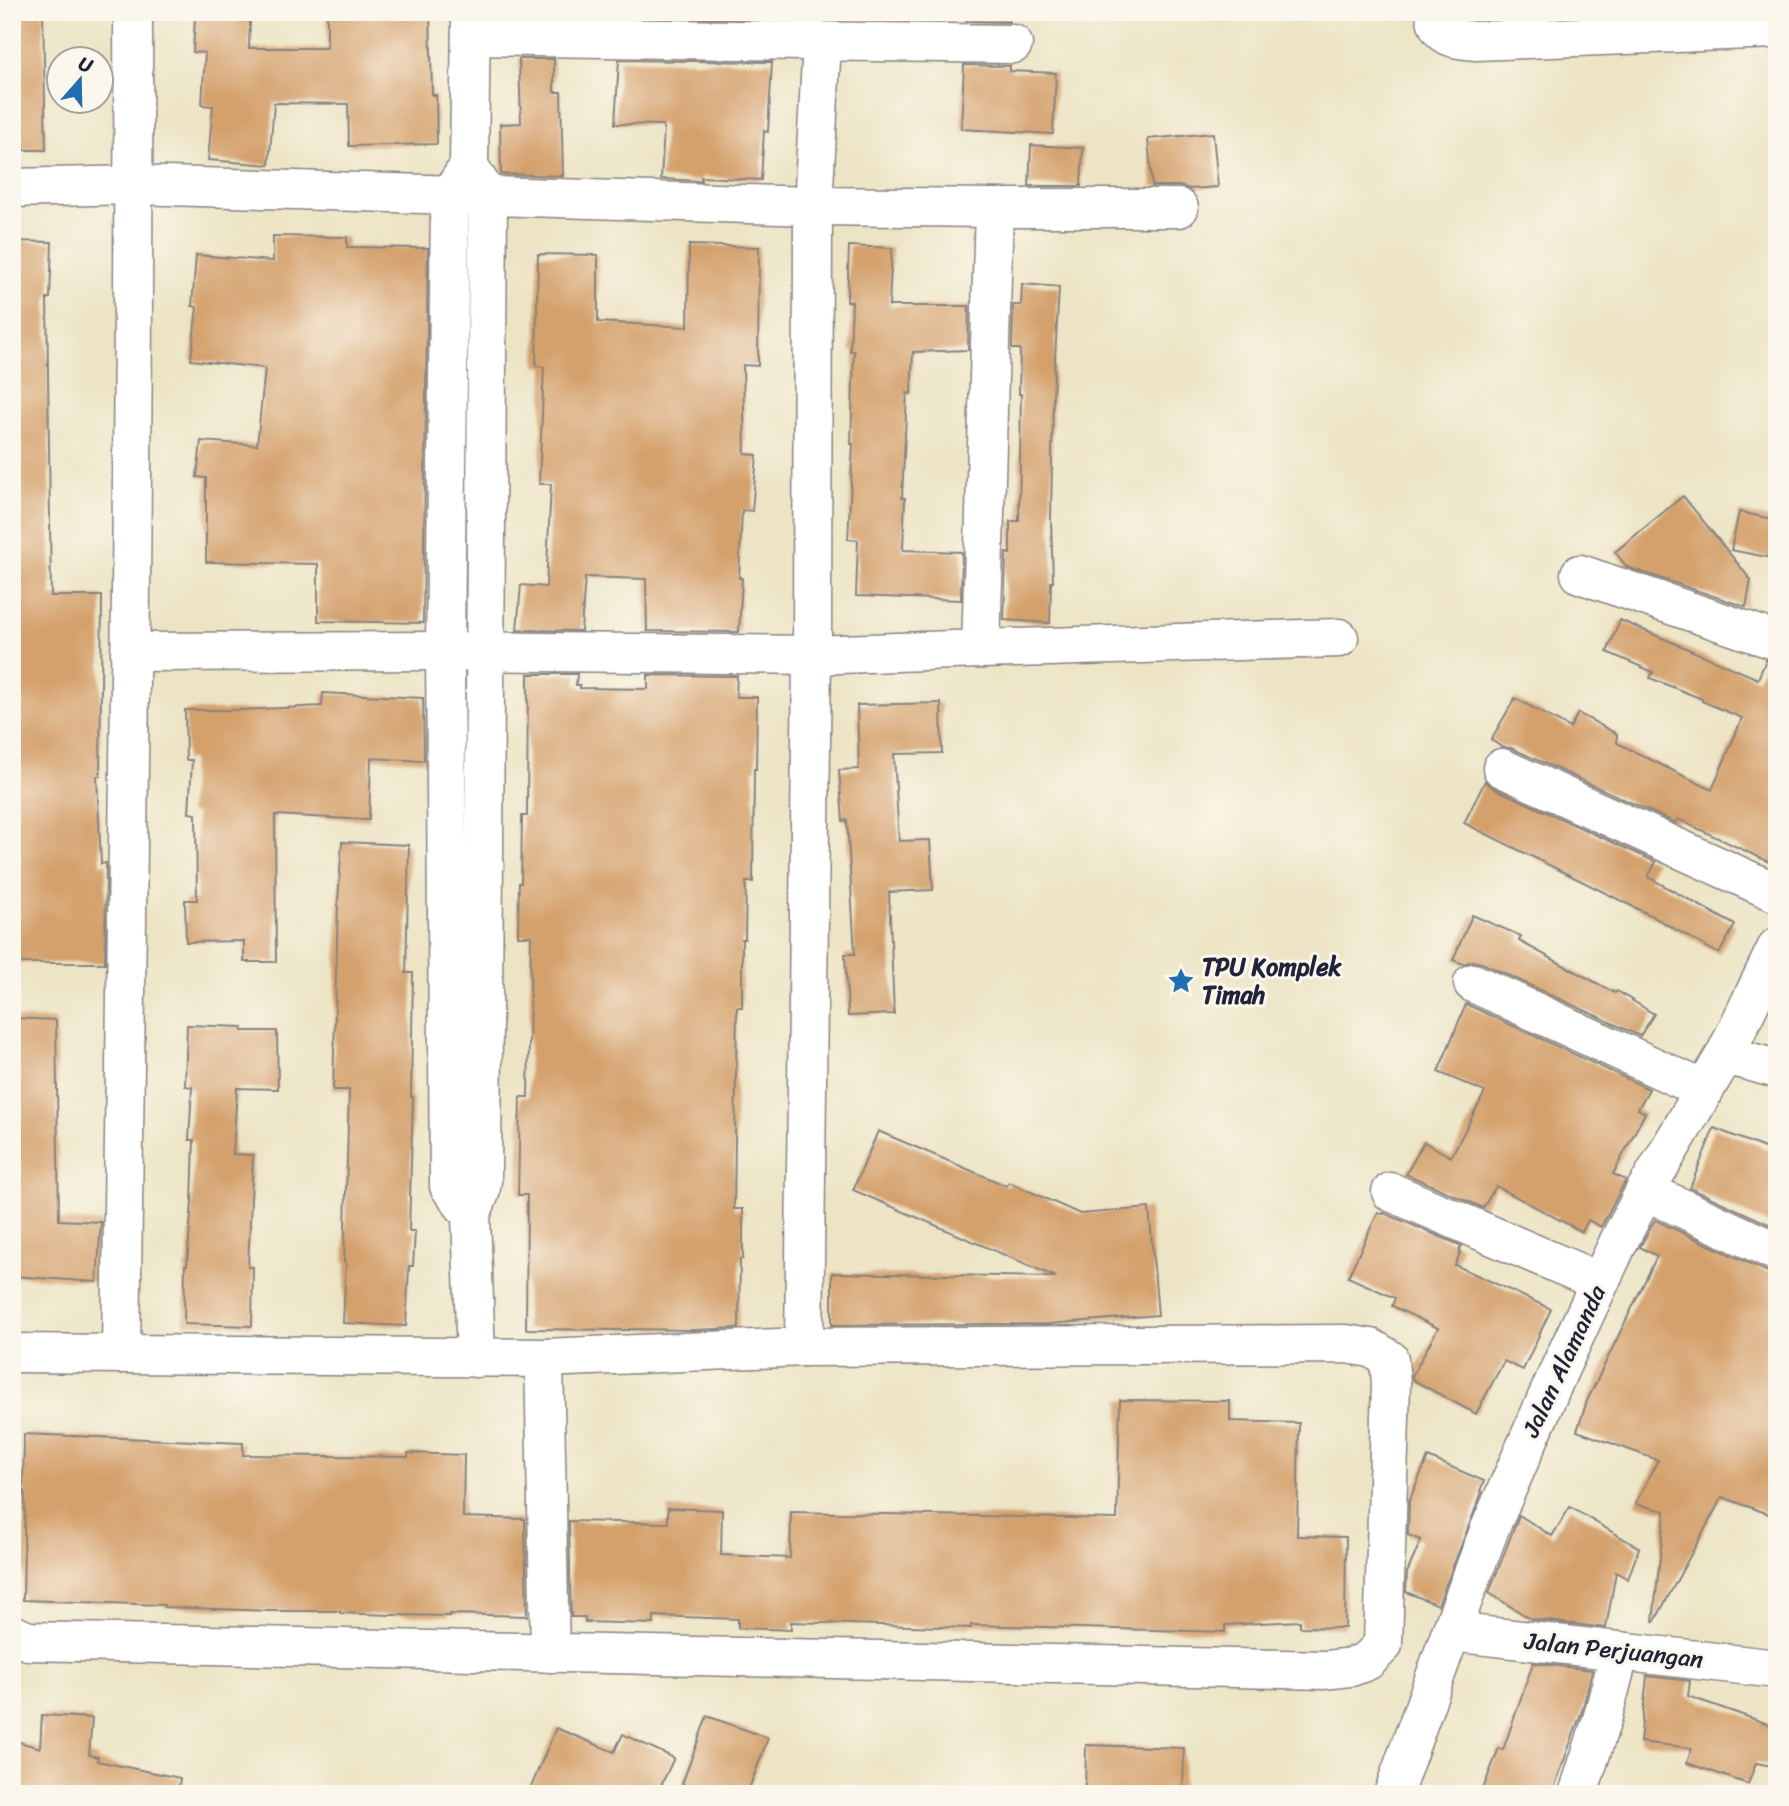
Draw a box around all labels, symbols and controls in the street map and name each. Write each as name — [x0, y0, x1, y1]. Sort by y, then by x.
north arrow — [46, 46, 116, 116]
text: U — [74, 47, 99, 83]
place label: TPU Komplek Timah — [1202, 946, 1342, 1016]
place icon: TPU Komplek Timah — [1166, 966, 1196, 996]
street label: Jalan Alamanda — [1510, 1277, 1618, 1445]
street label: Jalan Perjuangan — [1521, 1620, 1706, 1680]

